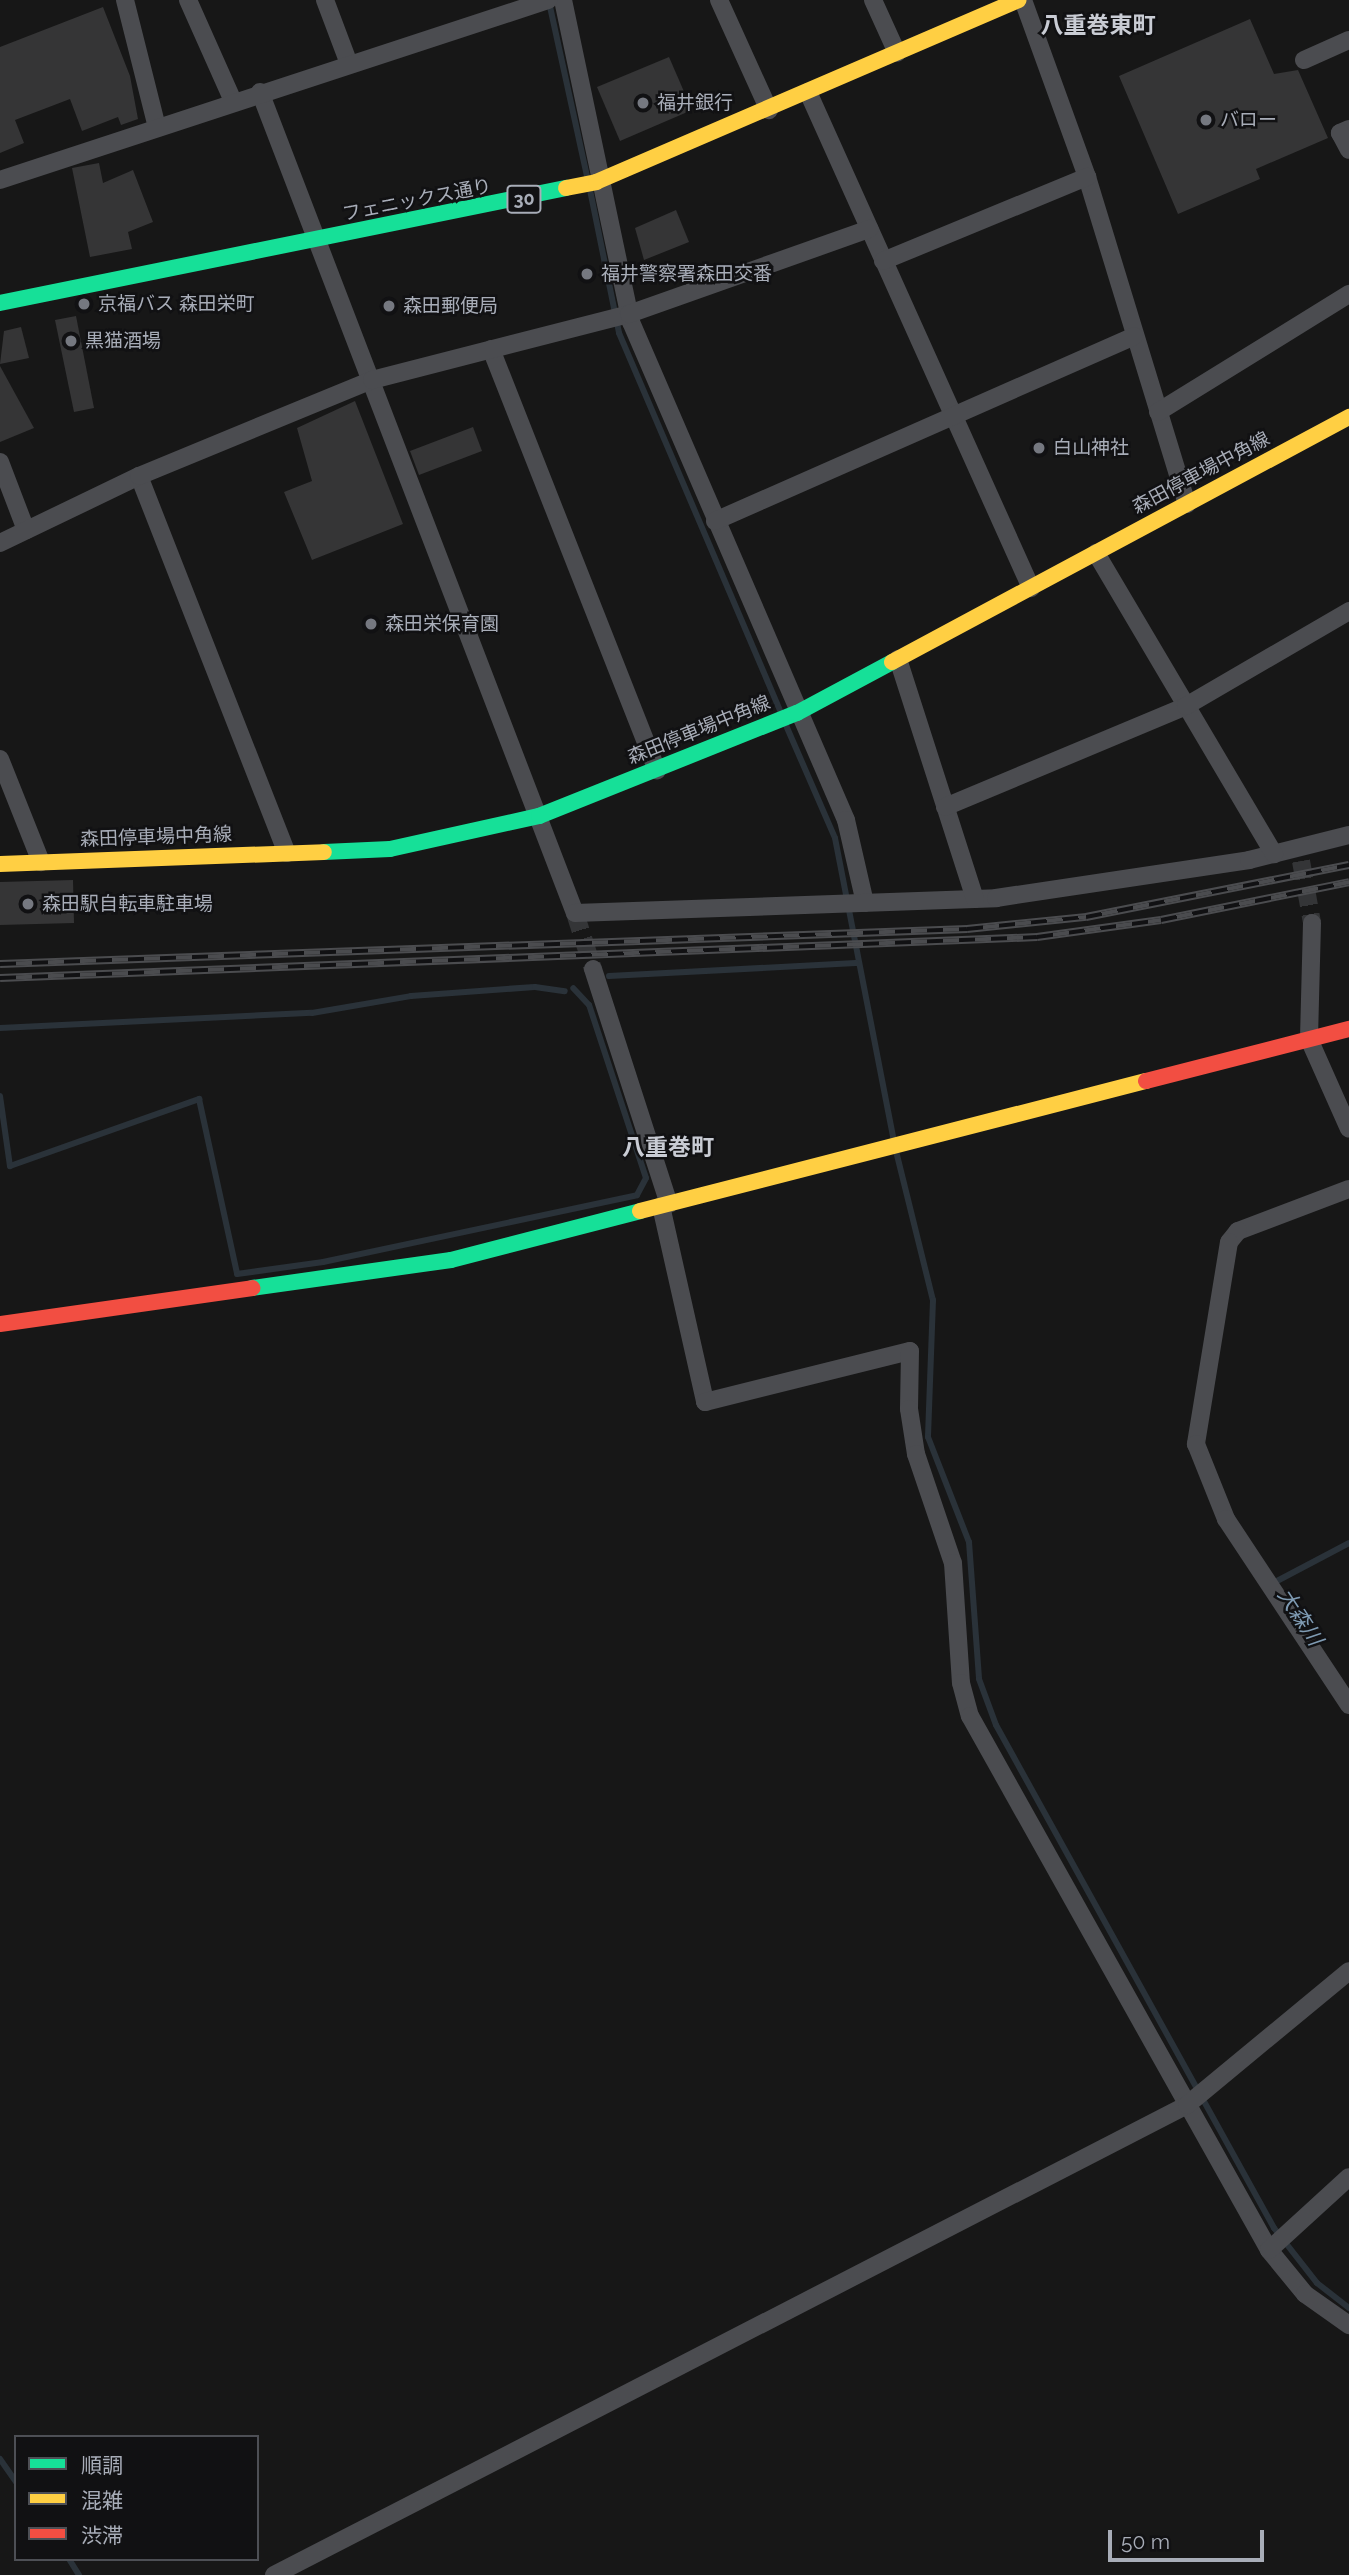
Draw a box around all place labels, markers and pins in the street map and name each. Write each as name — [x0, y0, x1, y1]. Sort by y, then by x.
place label: 福井銀行 — [657, 92, 733, 114]
marker: 福井銀行 — [635, 95, 651, 111]
place label: バロー — [1220, 109, 1277, 131]
marker: バロー — [1198, 112, 1214, 128]
place label: 福井警察署森田交番 — [601, 263, 772, 285]
marker: 福井警察署森田交番 — [579, 266, 595, 282]
place label: 京福バス 森田栄町 — [98, 293, 255, 315]
place label: 森田郵便局 — [403, 295, 498, 317]
marker: 京福バス 森田栄町 — [76, 296, 92, 312]
marker: 森田郵便局 — [381, 298, 397, 314]
place label: 黒猫酒場 — [85, 330, 161, 352]
marker: 黒猫酒場 — [63, 333, 79, 349]
place label: 白山神社 — [1053, 437, 1129, 459]
marker: 白山神社 — [1031, 440, 1047, 456]
place label: 森田栄保育園 — [385, 613, 499, 635]
marker: 森田栄保育園 — [363, 616, 379, 632]
place label: 森田駅自転車駐車場 — [42, 893, 213, 915]
marker: 森田駅自転車駐車場 — [20, 896, 36, 912]

